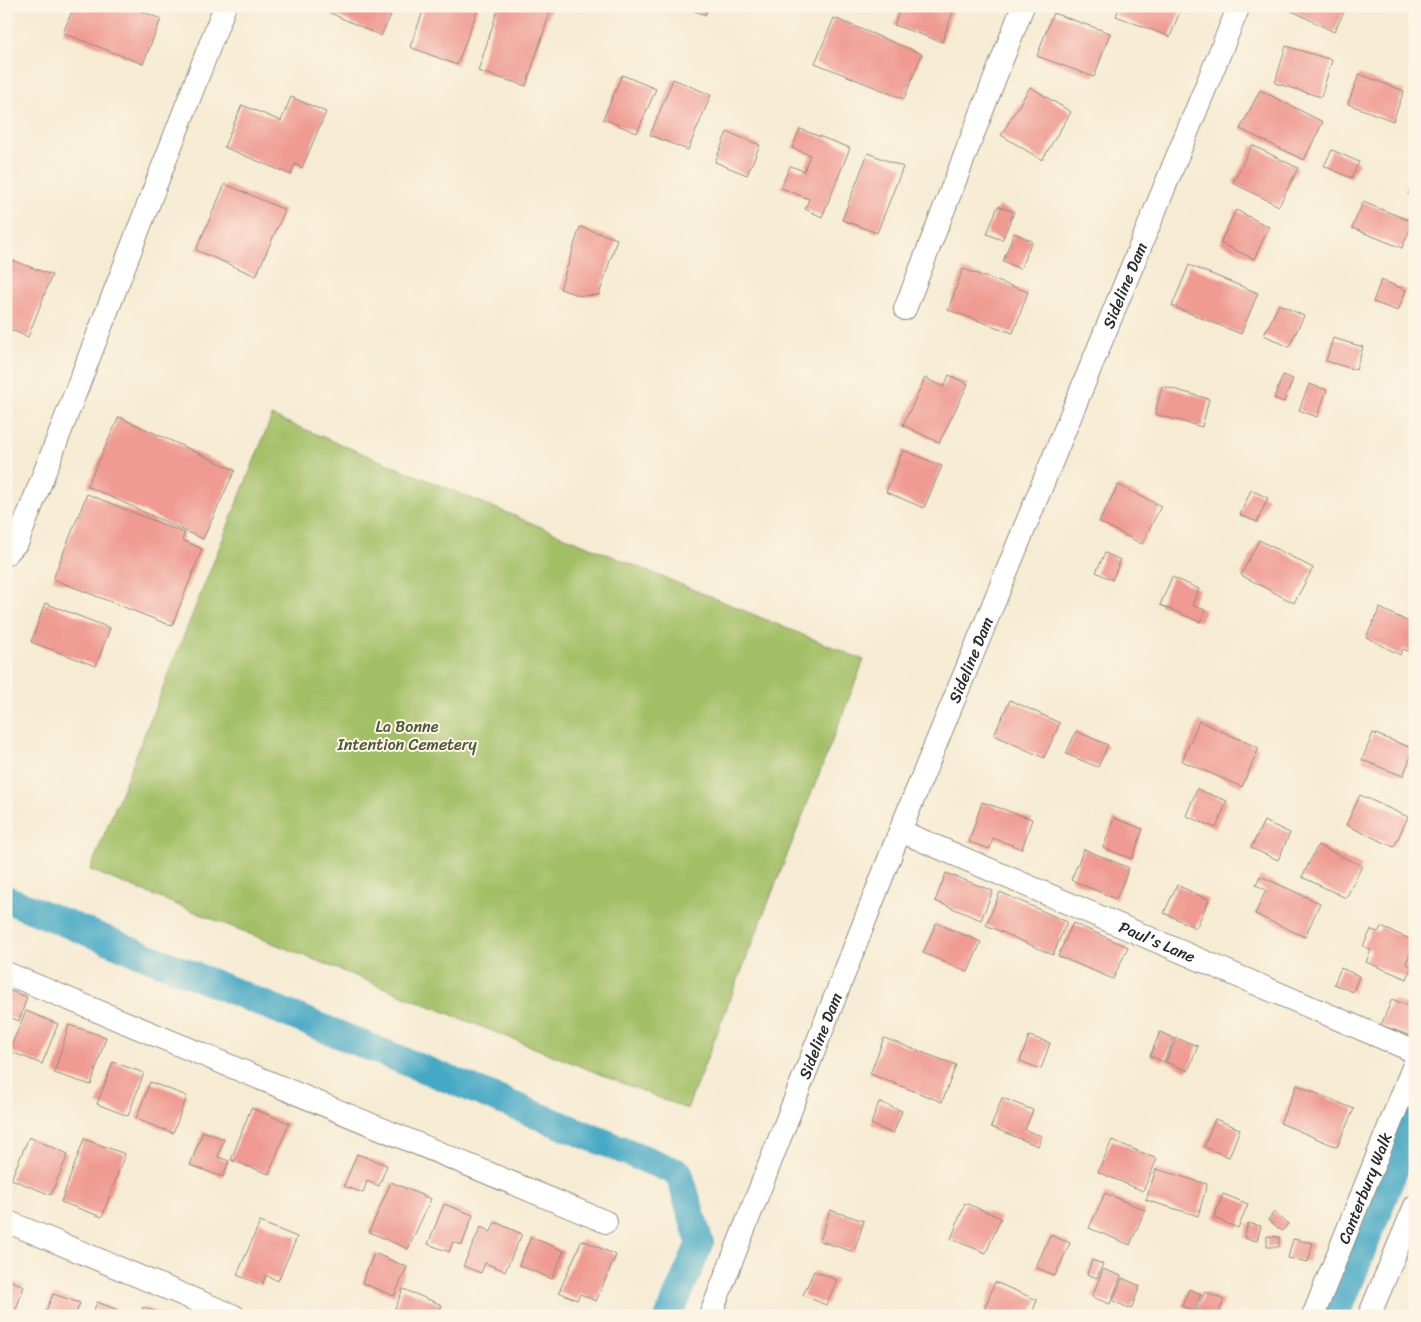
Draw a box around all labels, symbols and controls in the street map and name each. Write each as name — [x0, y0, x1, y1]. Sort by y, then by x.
street label: Sideline Dam — [1094, 238, 1155, 333]
street label: Sideline Dam — [940, 612, 1002, 708]
park label: La Bonne Intention Cemetery — [336, 712, 477, 759]
street label: Paul's Lane — [1114, 913, 1200, 971]
street label: Sideline Dam — [790, 988, 850, 1084]
street label: Canterbury Walk — [1329, 1127, 1401, 1248]

